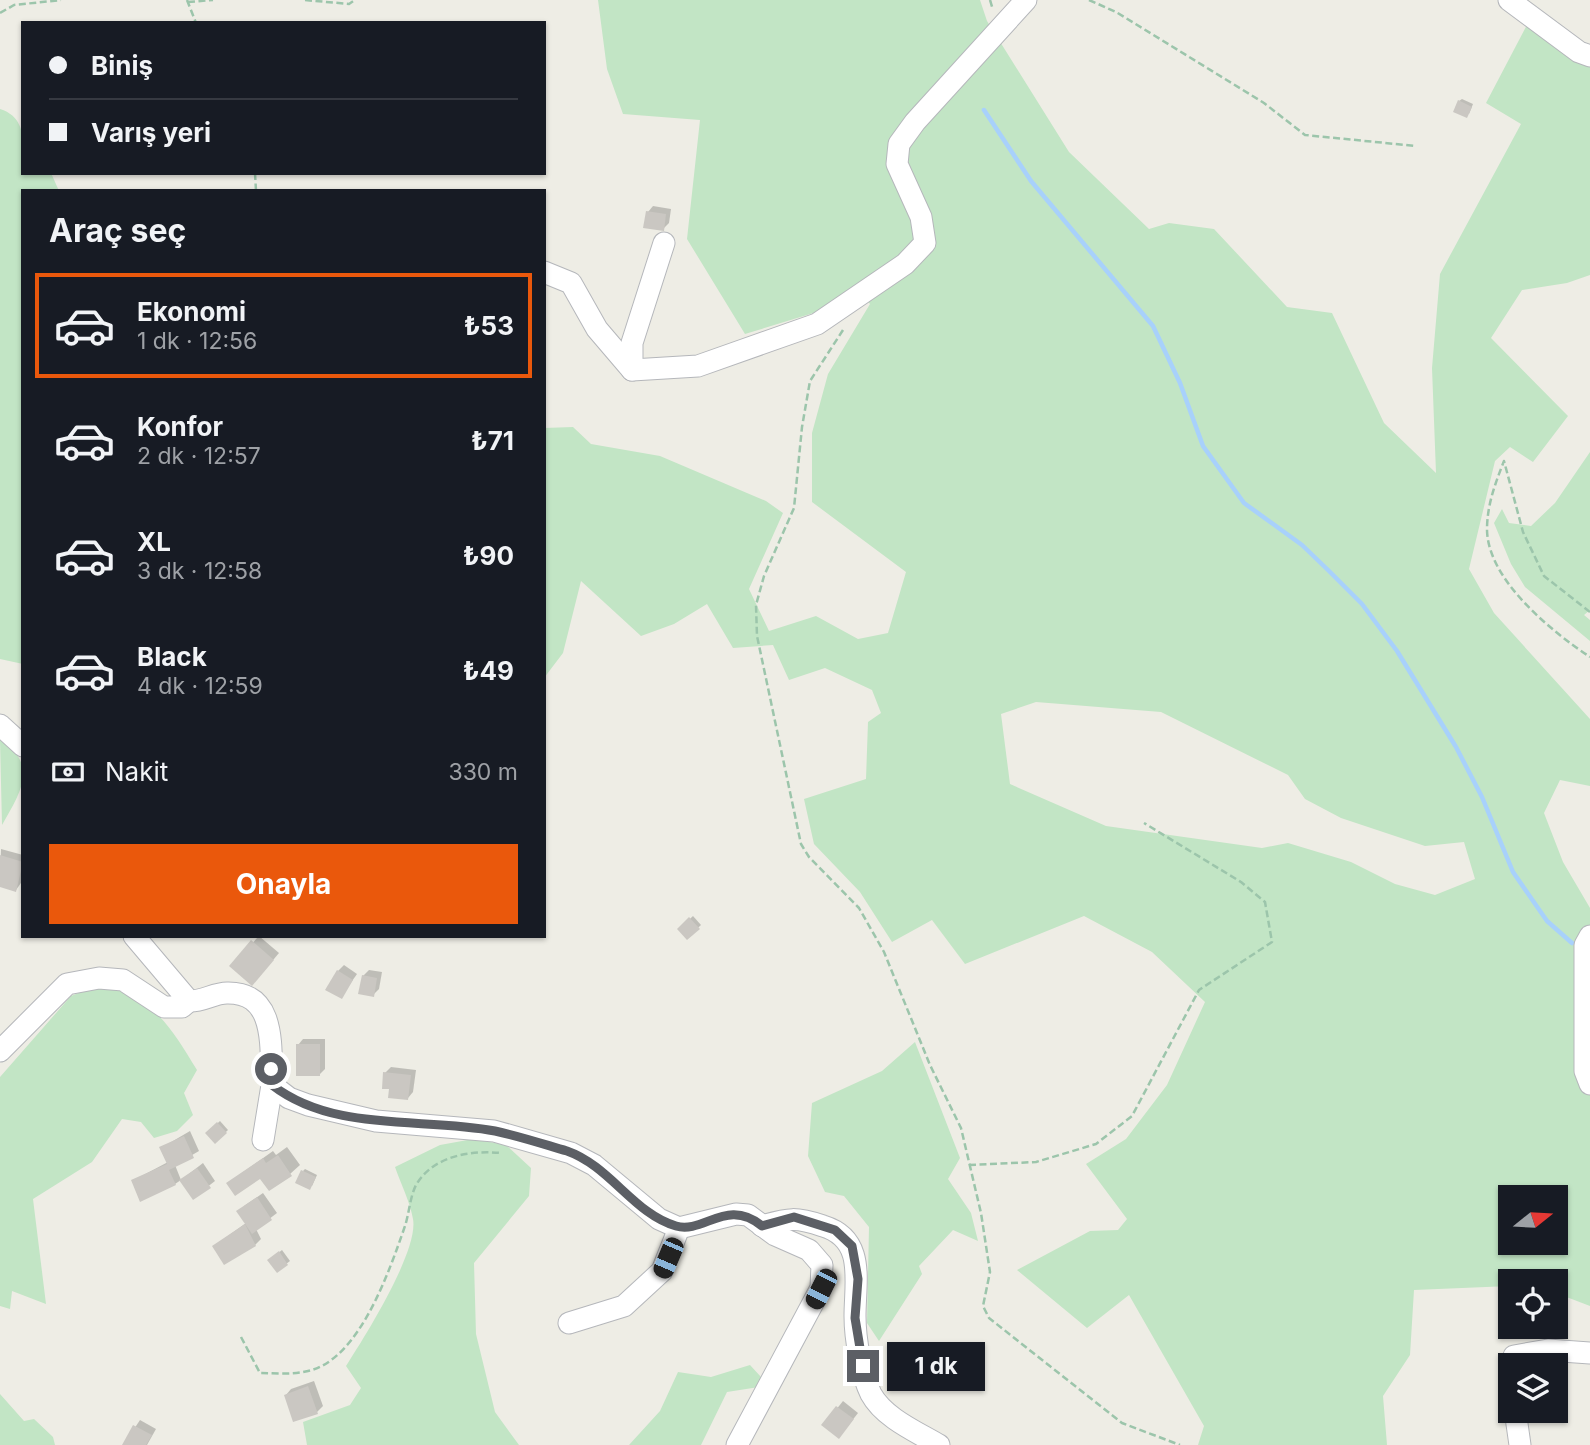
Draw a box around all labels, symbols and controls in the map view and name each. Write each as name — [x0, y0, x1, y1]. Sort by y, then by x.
text: Biniş — [91, 50, 153, 81]
text: Varış yeri — [91, 117, 211, 148]
text: Araç seç — [49, 211, 186, 250]
icon: car — [53, 294, 116, 357]
text: Ekonomi — [137, 296, 246, 327]
text: ₺53 — [464, 310, 514, 341]
text: 1 dk · 12:56 — [137, 327, 257, 355]
icon: car — [53, 409, 116, 472]
text: Konfor — [137, 411, 223, 442]
text: ₺71 — [471, 425, 514, 456]
text: 2 dk · 12:57 — [137, 442, 261, 470]
icon: car — [53, 524, 116, 587]
text: XL — [137, 526, 171, 557]
text: ₺90 — [463, 540, 514, 571]
text: 3 dk · 12:58 — [137, 557, 262, 585]
icon: car — [53, 639, 116, 702]
text: Black — [137, 641, 207, 672]
text: ₺49 — [463, 655, 514, 686]
text: 4 dk · 12:59 — [137, 672, 263, 700]
icon: cash — [49, 753, 87, 791]
text: Nakit — [105, 756, 168, 787]
text: 330 m — [448, 758, 518, 786]
button: Onayla — [49, 844, 518, 924]
route start — [255, 1053, 287, 1085]
north arrow — [1498, 1185, 1568, 1255]
map controls — [1498, 1185, 1568, 1423]
car — [651, 1235, 686, 1281]
car — [803, 1266, 840, 1312]
button: locate — [1498, 1269, 1568, 1339]
callout: 1 dk — [888, 1342, 986, 1390]
route end — [847, 1350, 879, 1382]
text: 1 dk — [914, 1352, 958, 1380]
button: layers — [1498, 1353, 1568, 1423]

